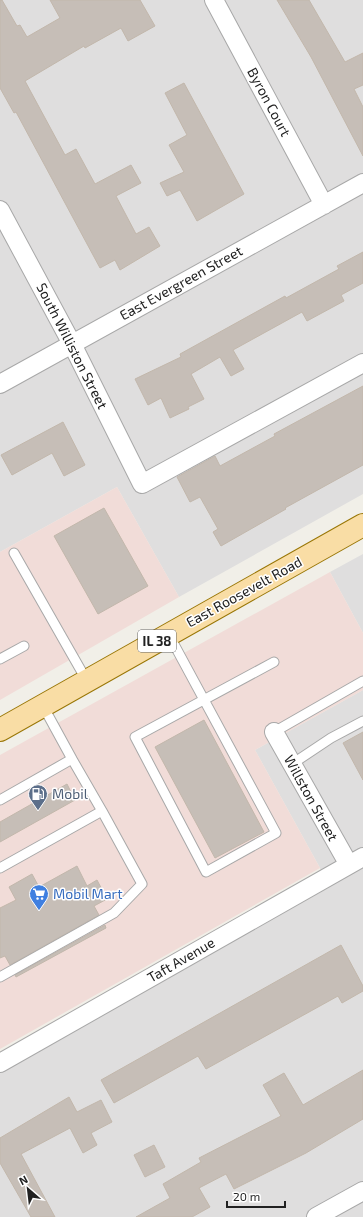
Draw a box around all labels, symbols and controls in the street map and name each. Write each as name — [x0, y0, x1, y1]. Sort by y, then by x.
street label: Byron Court — [244, 64, 295, 139]
street label: East Evergreen Street — [116, 242, 245, 323]
street label: South Williston Street — [33, 280, 112, 412]
street label: East Roosevelt Road — [183, 553, 305, 630]
road number: IL 38 — [138, 630, 176, 652]
street label: Willston Street — [281, 752, 342, 844]
fuel station icon: Mobil — [27, 783, 49, 811]
place label: Mobil — [52, 785, 89, 802]
supermarket icon: Mobil Mart — [28, 883, 50, 911]
place label: Mobil Mart — [53, 885, 123, 902]
street label: Taft Avenue — [144, 933, 217, 986]
north arrow — [8, 1169, 48, 1209]
text: N — [17, 1172, 30, 1187]
scale bar — [227, 1183, 285, 1209]
text: 20 m — [233, 1189, 260, 1203]

